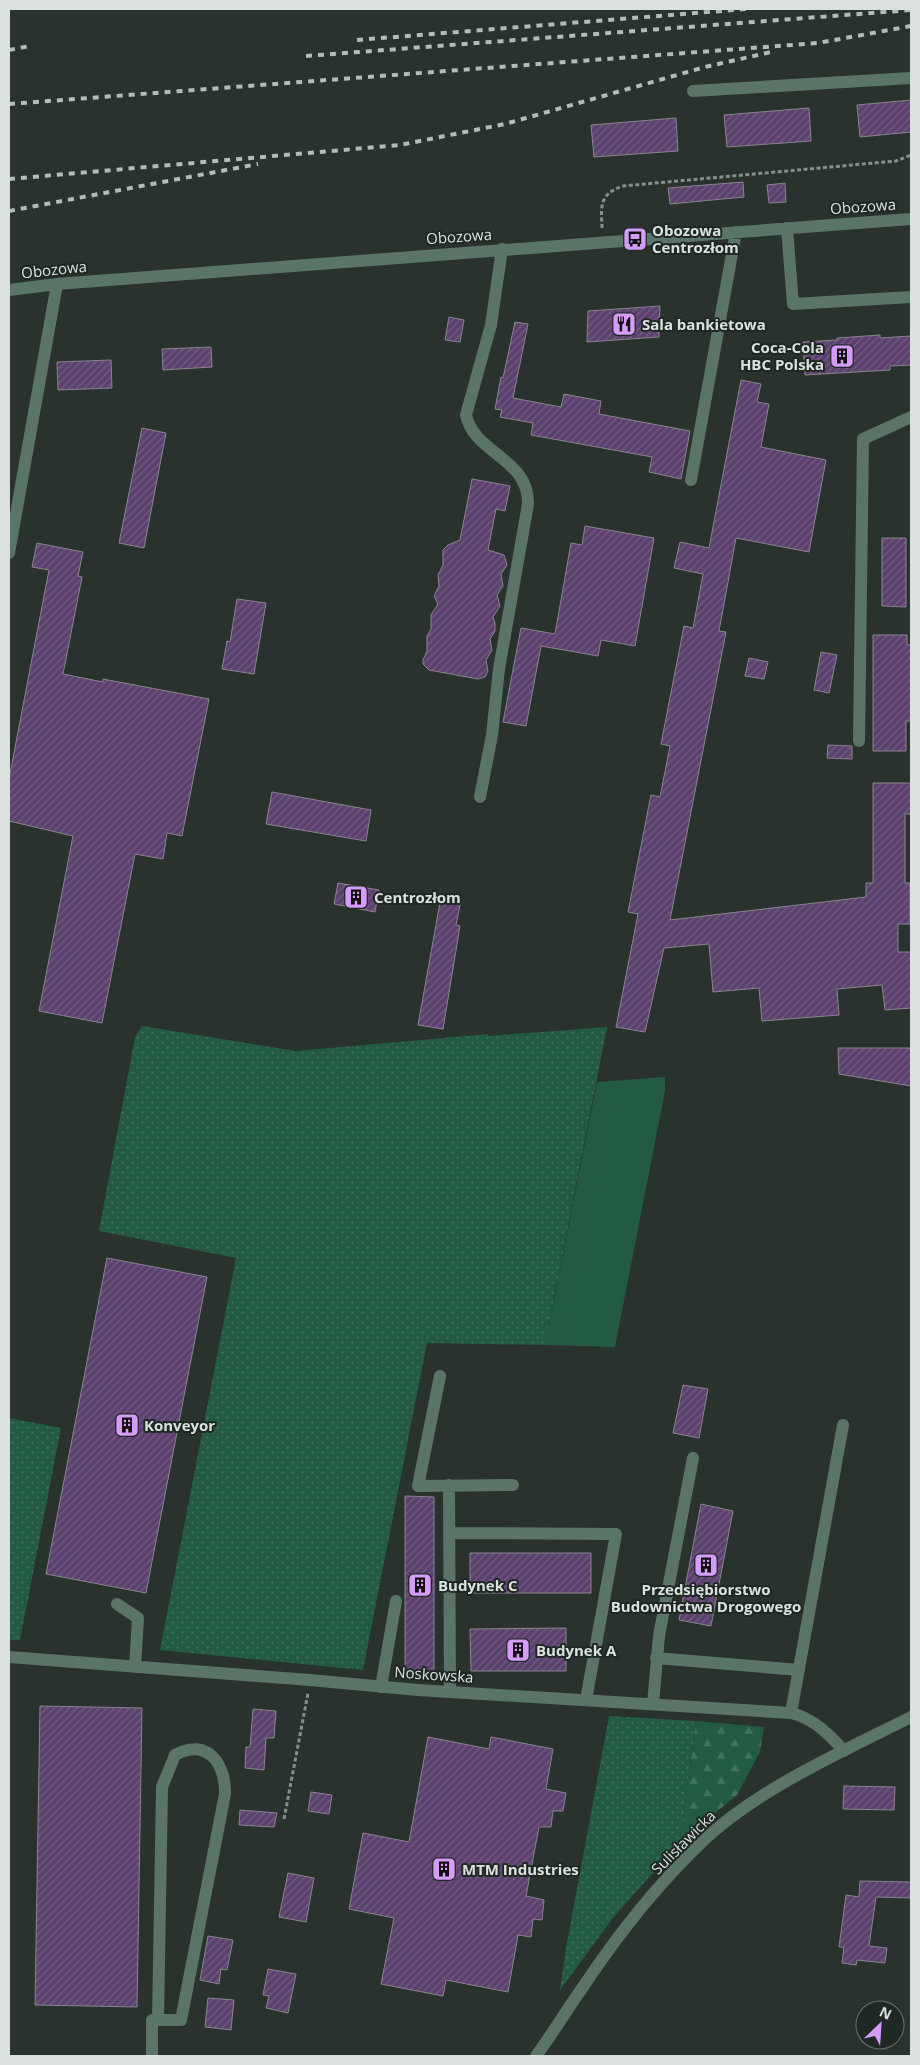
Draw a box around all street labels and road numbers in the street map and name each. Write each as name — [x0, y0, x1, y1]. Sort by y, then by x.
street label: Obozowa — [829, 194, 897, 218]
street label: Obozowa — [425, 224, 493, 248]
street label: Obozowa — [20, 256, 88, 282]
street label: Noskowska — [394, 1661, 474, 1687]
street label: Sulisławicka — [647, 1806, 719, 1878]

